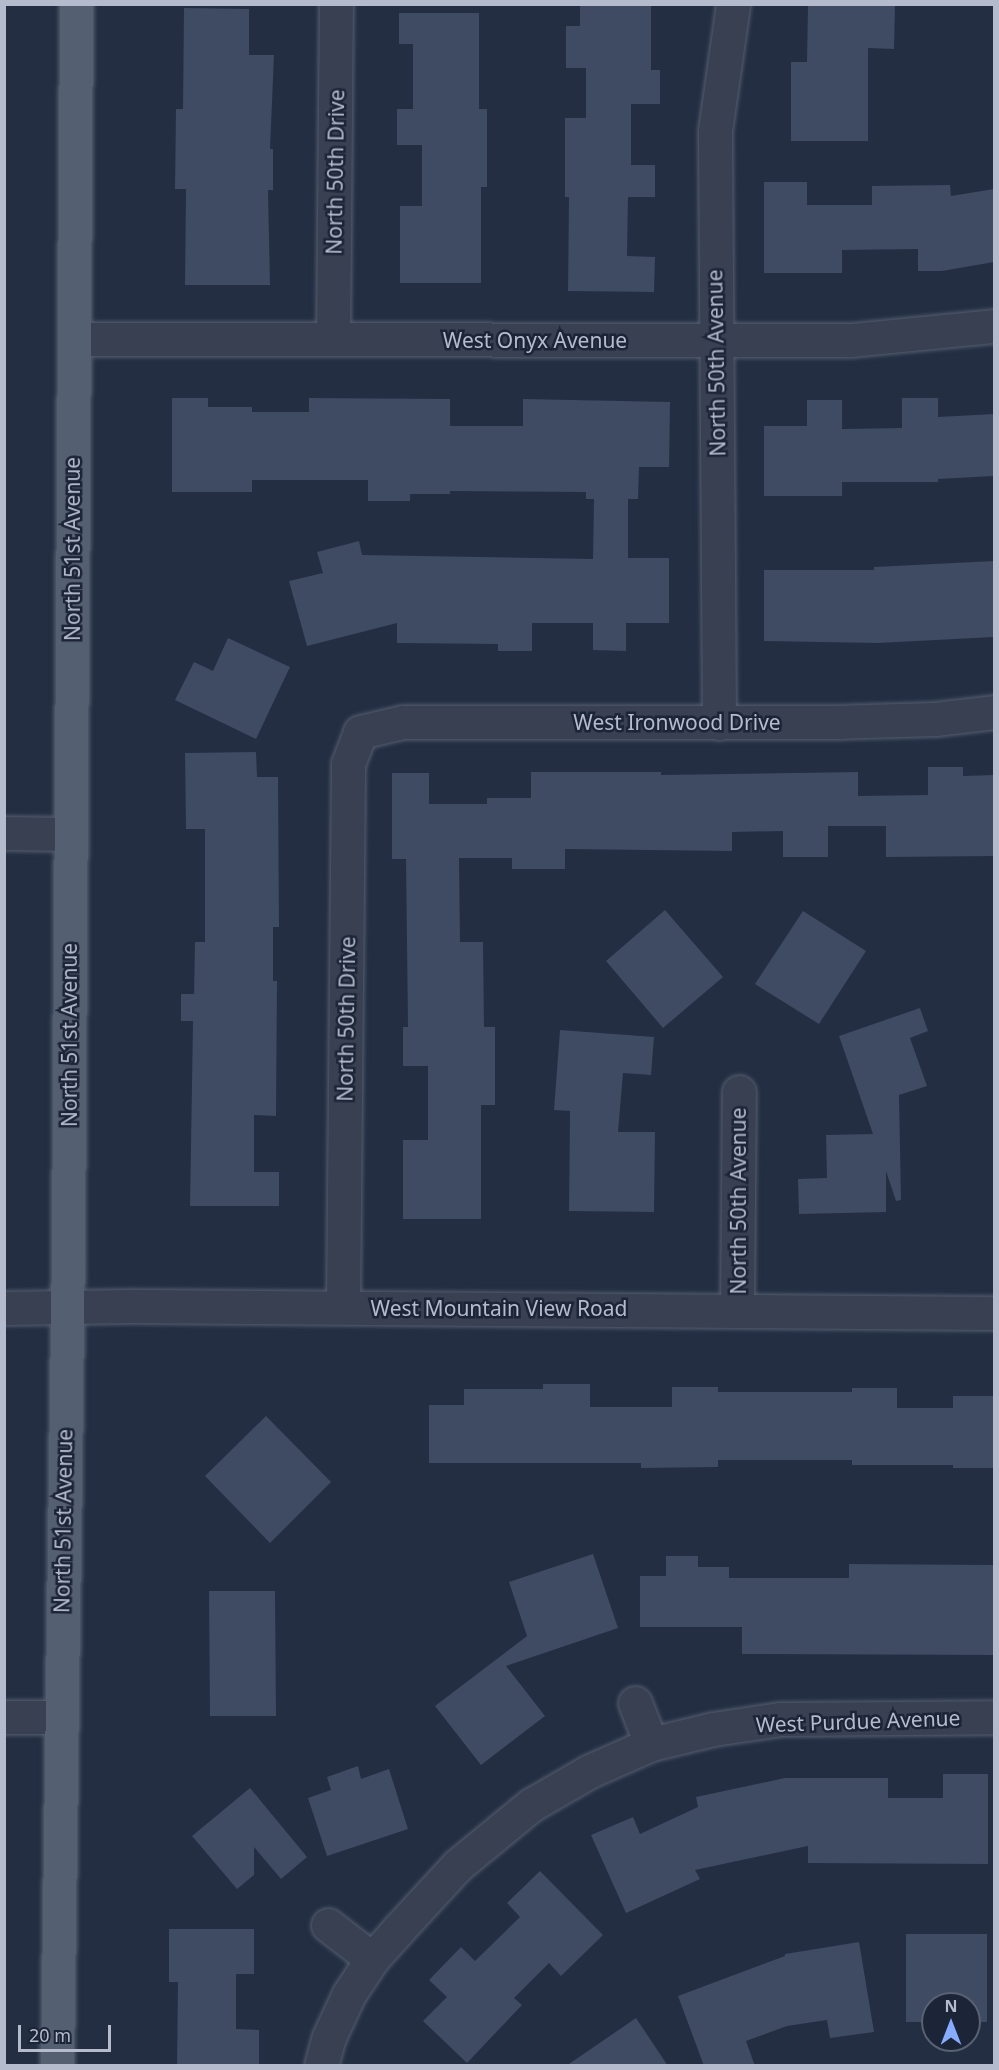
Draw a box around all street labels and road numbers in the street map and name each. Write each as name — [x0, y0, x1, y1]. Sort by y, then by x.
street label: North 50th Drive — [321, 89, 349, 255]
street label: North 50th Avenue — [702, 269, 730, 457]
street label: West Onyx Avenue — [443, 327, 627, 353]
street label: North 51st Avenue — [59, 457, 85, 641]
street label: West Ironwood Drive — [573, 709, 781, 735]
street label: North 50th Drive — [332, 936, 360, 1102]
street label: North 51st Avenue — [56, 943, 82, 1127]
street label: North 50th Avenue — [725, 1107, 751, 1295]
street label: West Mountain View Road — [371, 1295, 627, 1321]
street label: North 51st Avenue — [49, 1429, 77, 1613]
street label: West Purdue Avenue — [755, 1705, 961, 1737]

